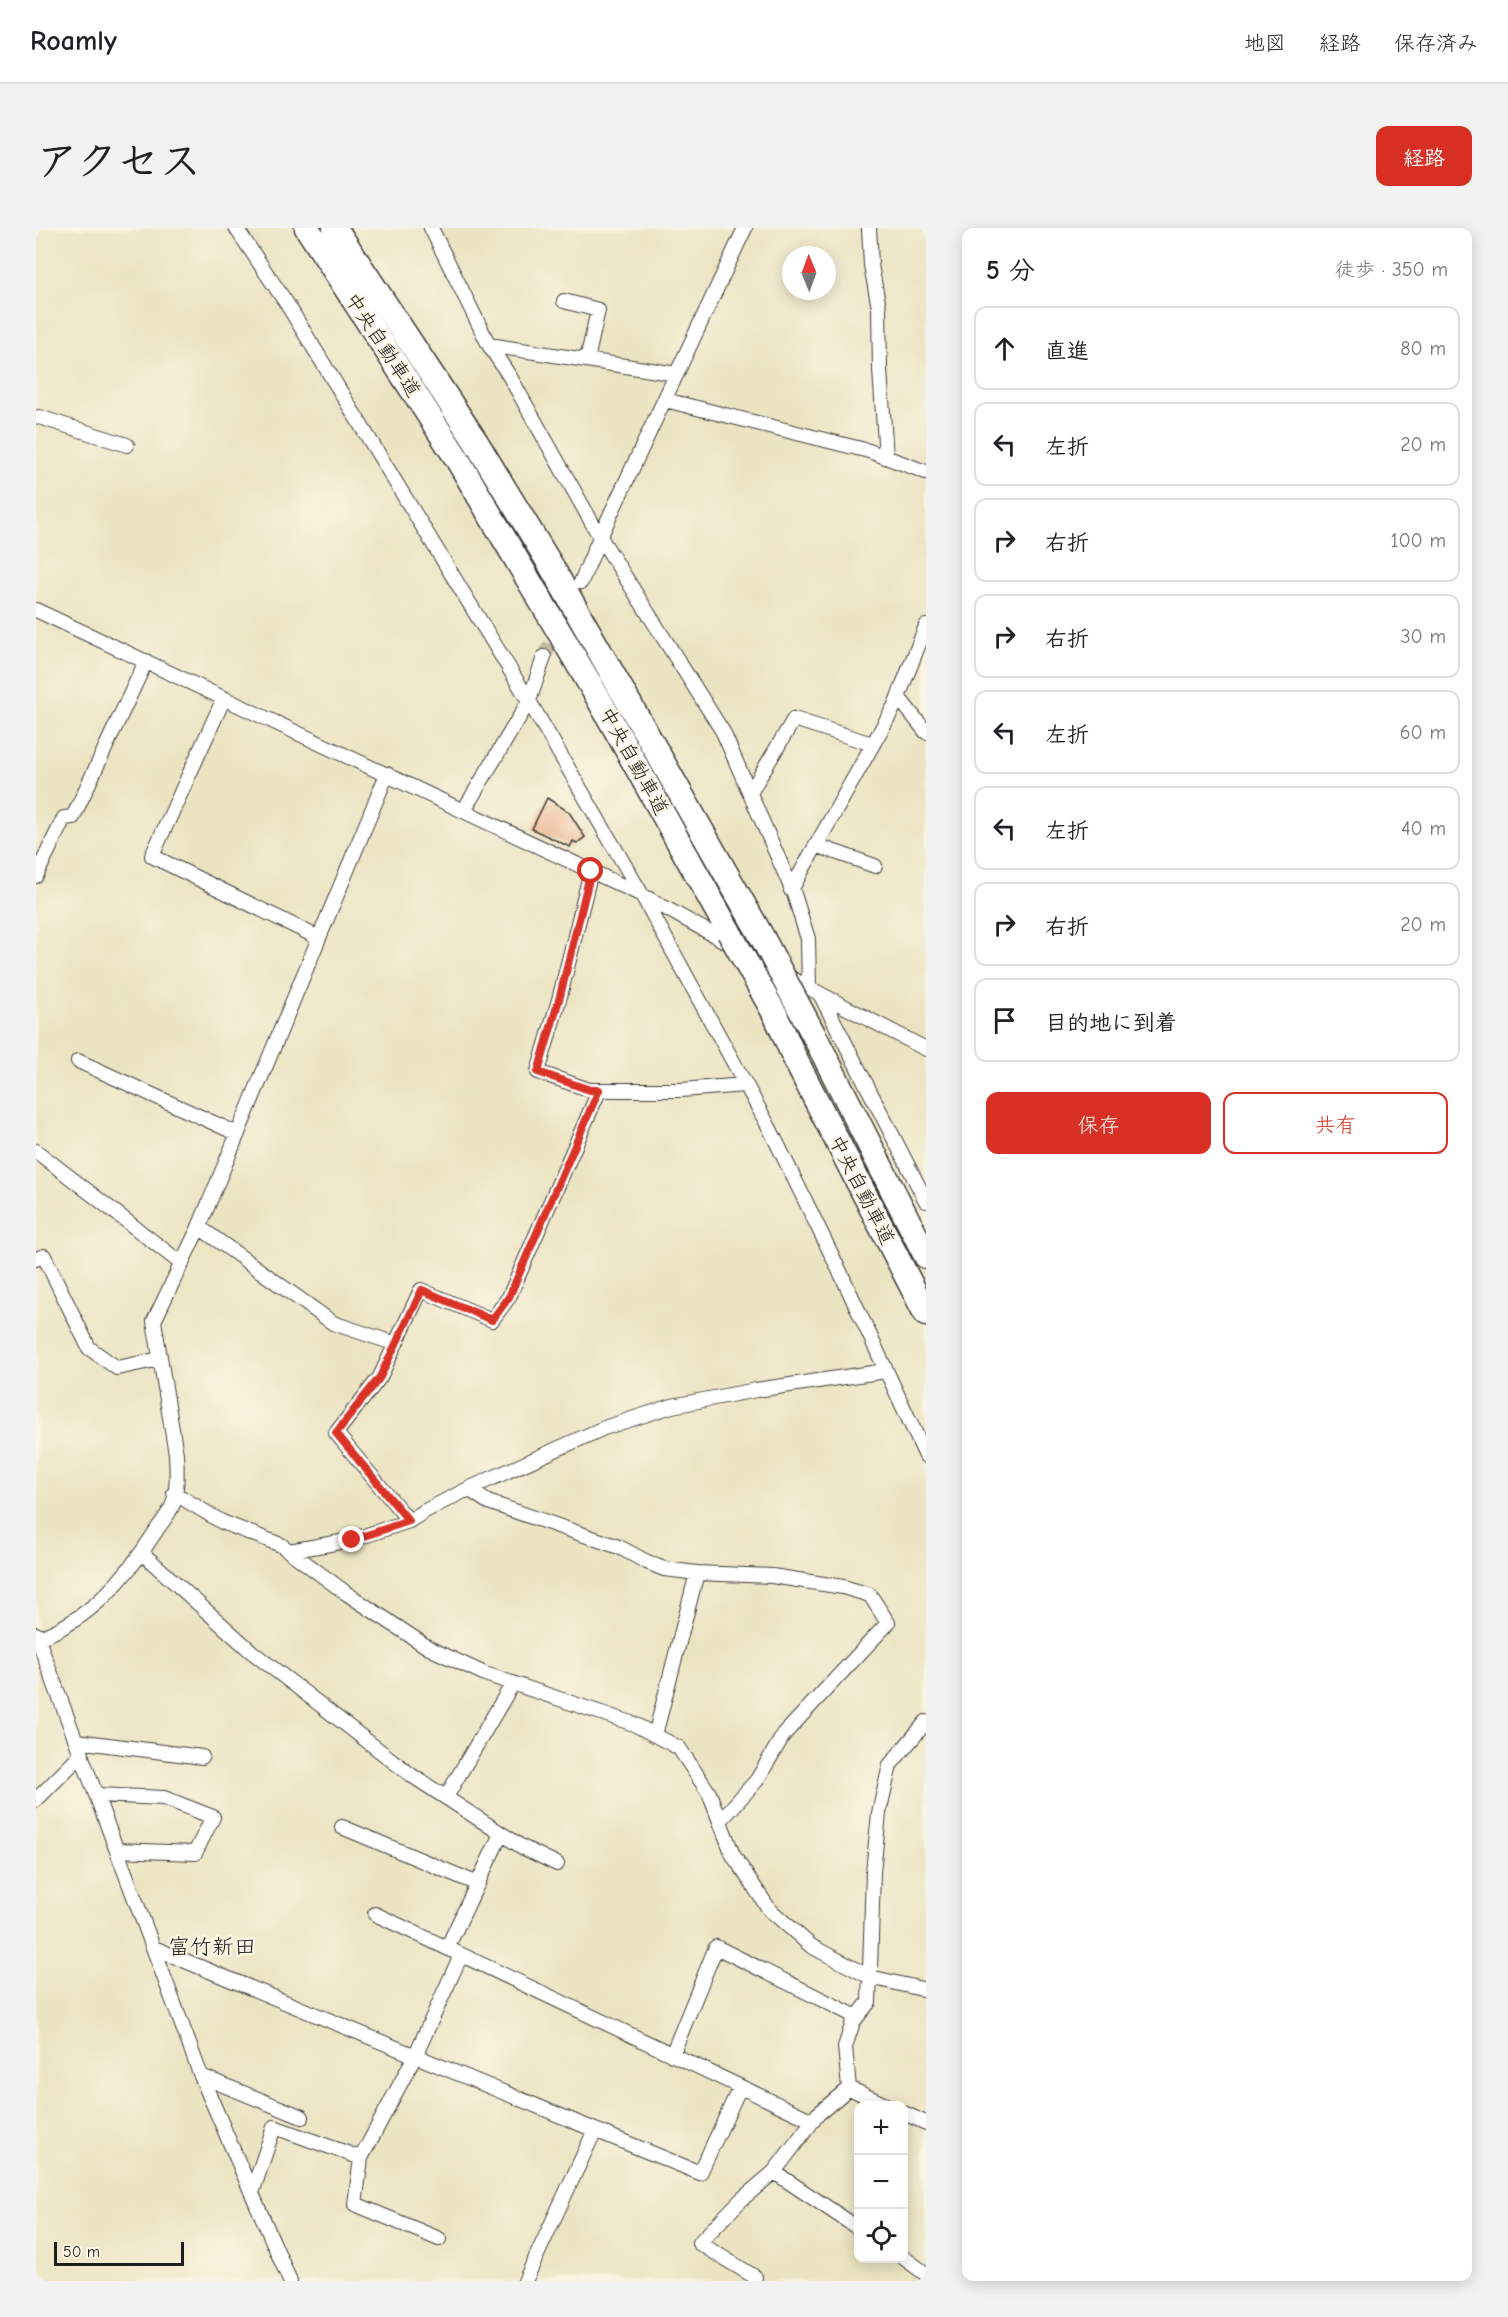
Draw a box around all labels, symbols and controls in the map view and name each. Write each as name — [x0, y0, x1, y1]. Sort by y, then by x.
text: Roamly — [30, 25, 117, 57]
text: 地図 — [1244, 31, 1286, 55]
text: 経路 — [1319, 31, 1361, 55]
text: 保存済み — [1394, 31, 1478, 55]
button: 経路 — [1376, 126, 1472, 186]
text: アクセス — [36, 137, 201, 186]
north arrow — [782, 246, 836, 300]
text: 5 分 — [986, 256, 1035, 286]
text: 徒歩 · 350 m — [1335, 258, 1448, 281]
street label: 中央自動車道 — [341, 288, 425, 402]
icon: ahead — [988, 332, 1021, 365]
text: 80 m — [1400, 337, 1446, 360]
text: 直進 — [1045, 338, 1089, 364]
icon: left — [988, 428, 1021, 461]
text: 20 m — [1400, 433, 1446, 456]
text: 左折 — [1045, 434, 1089, 460]
icon: right — [988, 524, 1021, 557]
text: 100 m — [1391, 529, 1446, 552]
text: 右折 — [1045, 530, 1089, 556]
icon: right — [988, 620, 1021, 653]
text: 30 m — [1400, 625, 1446, 648]
text: 右折 — [1045, 626, 1089, 652]
street label: 中央自動車道 — [595, 703, 673, 819]
icon: left — [988, 716, 1021, 749]
text: 60 m — [1400, 721, 1446, 744]
text: 左折 — [1045, 722, 1089, 748]
icon: left — [988, 812, 1021, 845]
text: 40 m — [1401, 817, 1446, 840]
text: 左折 — [1045, 818, 1089, 844]
route start — [577, 857, 603, 883]
icon: right — [988, 908, 1021, 941]
text: 20 m — [1400, 913, 1446, 936]
text: 右折 — [1045, 914, 1089, 940]
icon: arrive — [988, 1004, 1021, 1037]
text: 目的地に到着 — [1045, 1010, 1177, 1036]
button: 保存 — [986, 1092, 1211, 1154]
button: 共有 — [1223, 1092, 1448, 1154]
street label: 中央自動車道 — [825, 1131, 899, 1249]
route end — [338, 1526, 364, 1552]
district label: 富竹新田 — [168, 1934, 256, 1960]
map controls — [854, 2101, 908, 2263]
button: + — [854, 2101, 908, 2155]
button: − — [854, 2155, 908, 2209]
button: locate — [854, 2209, 908, 2263]
scale bar — [54, 2239, 184, 2266]
text: 50 m — [63, 2243, 100, 2261]

